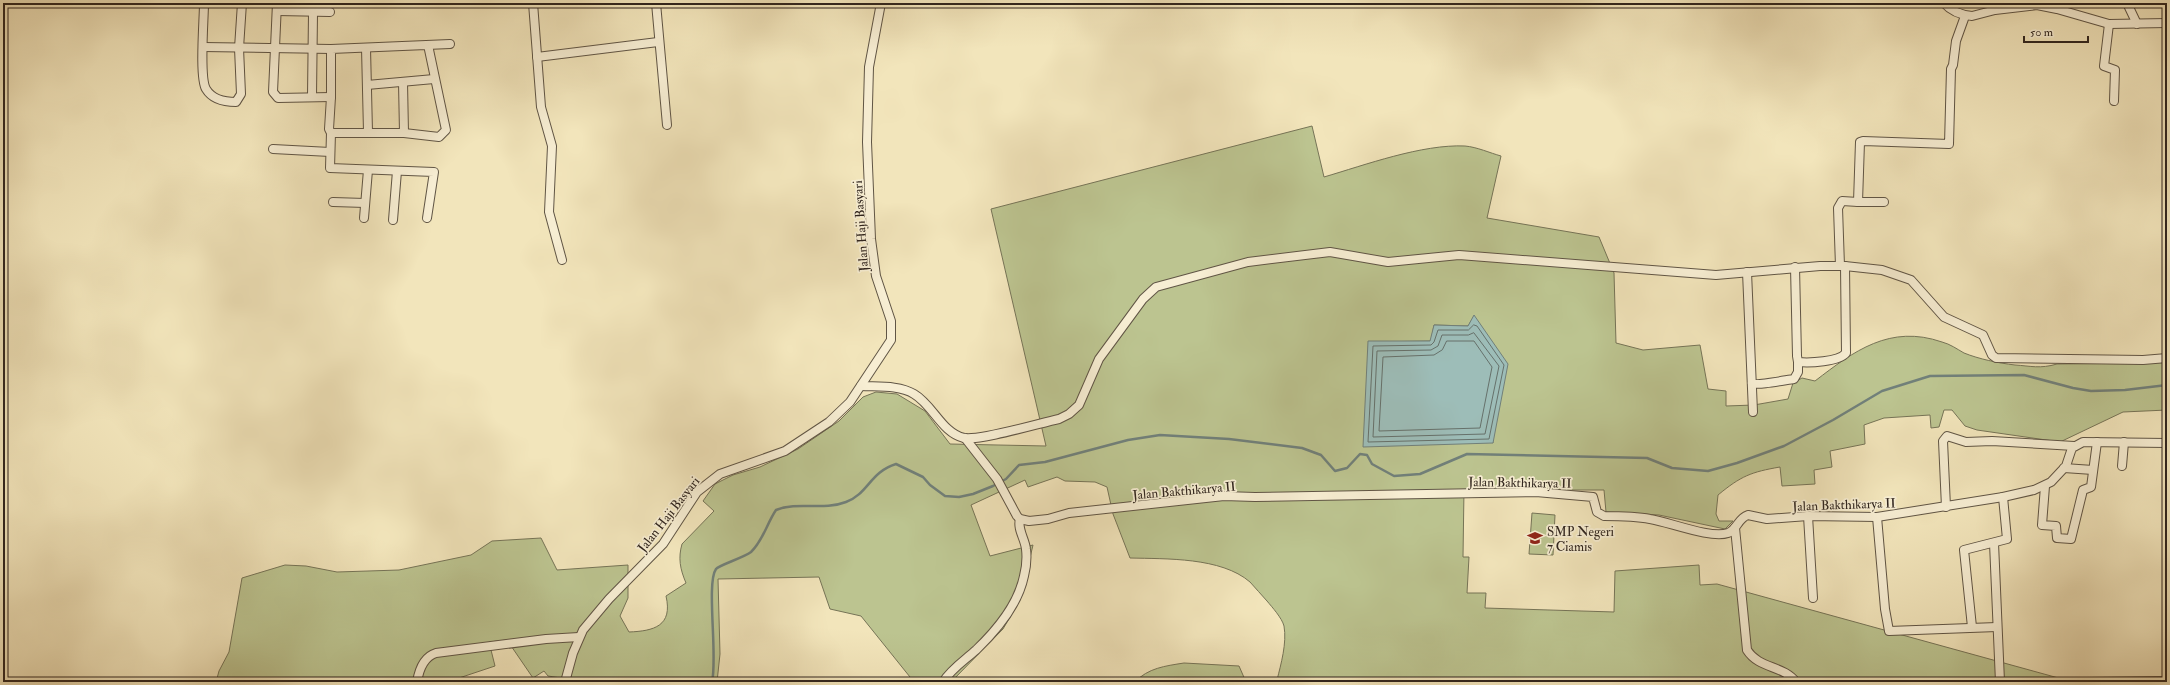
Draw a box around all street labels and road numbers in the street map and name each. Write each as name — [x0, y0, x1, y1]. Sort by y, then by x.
street label: Jalan Haji Basyari — [850, 179, 873, 273]
street label: Jalan Haji Basyari — [634, 473, 704, 557]
street label: Jalan Bakthikarya II — [1467, 474, 1572, 493]
street label: Jalan Bakthikarya II — [1131, 479, 1236, 505]
street label: Jalan Bakthikarya II — [1791, 495, 1896, 516]

